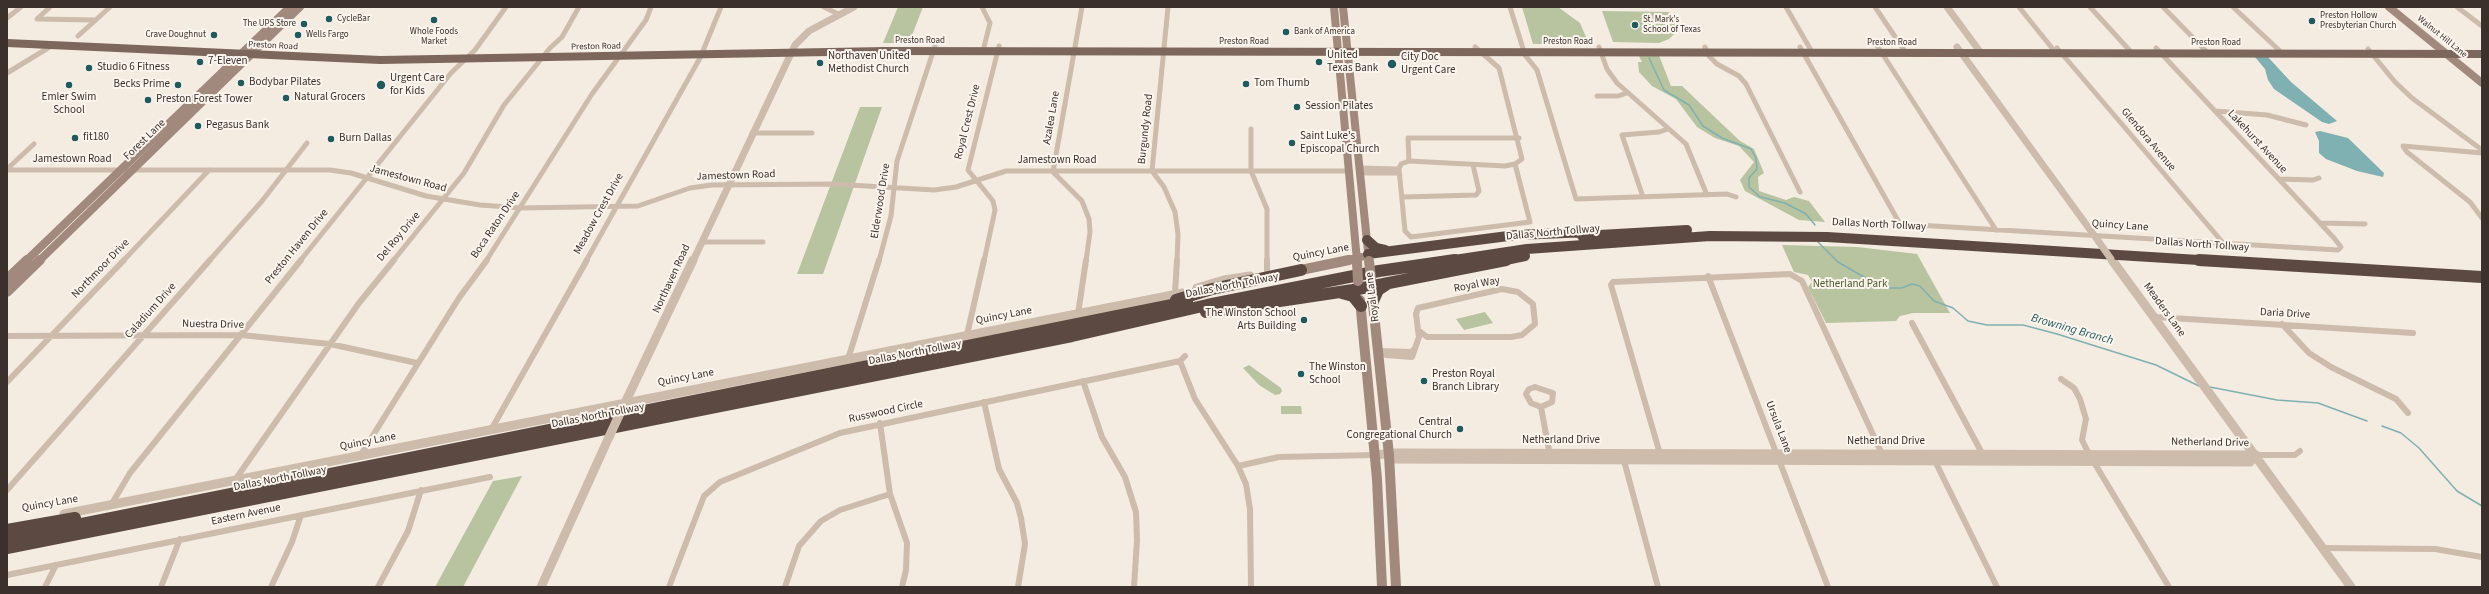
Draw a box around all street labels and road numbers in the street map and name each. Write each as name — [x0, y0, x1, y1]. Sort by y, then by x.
street label: Walnut Hill Lane — [2415, 14, 2469, 60]
street label: Preston Road — [895, 36, 945, 46]
street label: Preston Road — [1219, 37, 1269, 47]
street label: Preston Road — [1543, 37, 1593, 47]
street label: Preston Road — [1867, 38, 1917, 48]
street label: Preston Road — [2191, 38, 2241, 48]
street label: Preston Road — [248, 39, 298, 53]
street label: Preston Road — [571, 41, 621, 53]
street label: Royal Crest Drive — [952, 83, 984, 161]
street label: Azalea Lane — [1041, 90, 1063, 146]
street label: Burgundy Road — [1136, 93, 1156, 165]
street label: Glendora Avenue — [2118, 106, 2178, 174]
street label: Lakehurst Avenue — [2224, 108, 2290, 176]
street label: Forest Lane — [121, 117, 169, 163]
street label: Jamestown Road — [32, 153, 112, 167]
street label: Jamestown Road — [1017, 154, 1097, 168]
street label: Jamestown Road — [368, 162, 448, 196]
street label: Elderwood Drive — [869, 162, 893, 240]
street label: Jamestown Road — [696, 168, 776, 184]
street label: Meadow Crest Drive — [571, 171, 627, 257]
street label: Boca Raton Drive — [469, 189, 523, 261]
street label: Preston Haven Drive — [263, 207, 331, 287]
street label: Del Roy Drive — [375, 210, 423, 264]
street label: Dallas North Tollway — [1832, 216, 1926, 234]
street label: Quincy Lane — [2091, 217, 2149, 235]
street label: Dallas North Tollway — [1505, 222, 1601, 244]
street label: Dallas North Tollway — [2155, 235, 2249, 255]
street label: Northmoor Drive — [69, 237, 133, 301]
street label: Quincy Lane — [1292, 241, 1350, 265]
street label: Northaven Road — [650, 242, 694, 316]
street label: Dallas North Tollway — [1184, 271, 1280, 301]
street label: Royal Lane — [1363, 271, 1383, 323]
street label: Royal Way — [1453, 274, 1501, 296]
street label: Meaders Lane — [2140, 280, 2188, 340]
street label: Caladium Drive — [123, 281, 179, 341]
street label: Quincy Lane — [975, 304, 1033, 328]
street label: Daria Drive — [2259, 306, 2311, 322]
street label: Nuestra Drive — [182, 318, 244, 332]
street label: Dallas North Tollway — [867, 338, 963, 368]
street label: Quincy Lane — [657, 366, 715, 390]
street label: Russwood Circle — [848, 398, 924, 426]
street label: Ursula Lane — [1762, 399, 1794, 455]
street label: Dallas North Tollway — [550, 401, 646, 431]
street label: Quincy Lane — [339, 430, 397, 454]
street label: Netherland Drive — [1522, 434, 1600, 448]
street label: Netherland Drive — [1847, 435, 1925, 449]
street label: Netherland Drive — [2171, 436, 2249, 450]
street label: Dallas North Tollway — [232, 464, 328, 494]
street label: Quincy Lane — [21, 493, 79, 515]
street label: Eastern Avenue — [210, 501, 282, 529]

